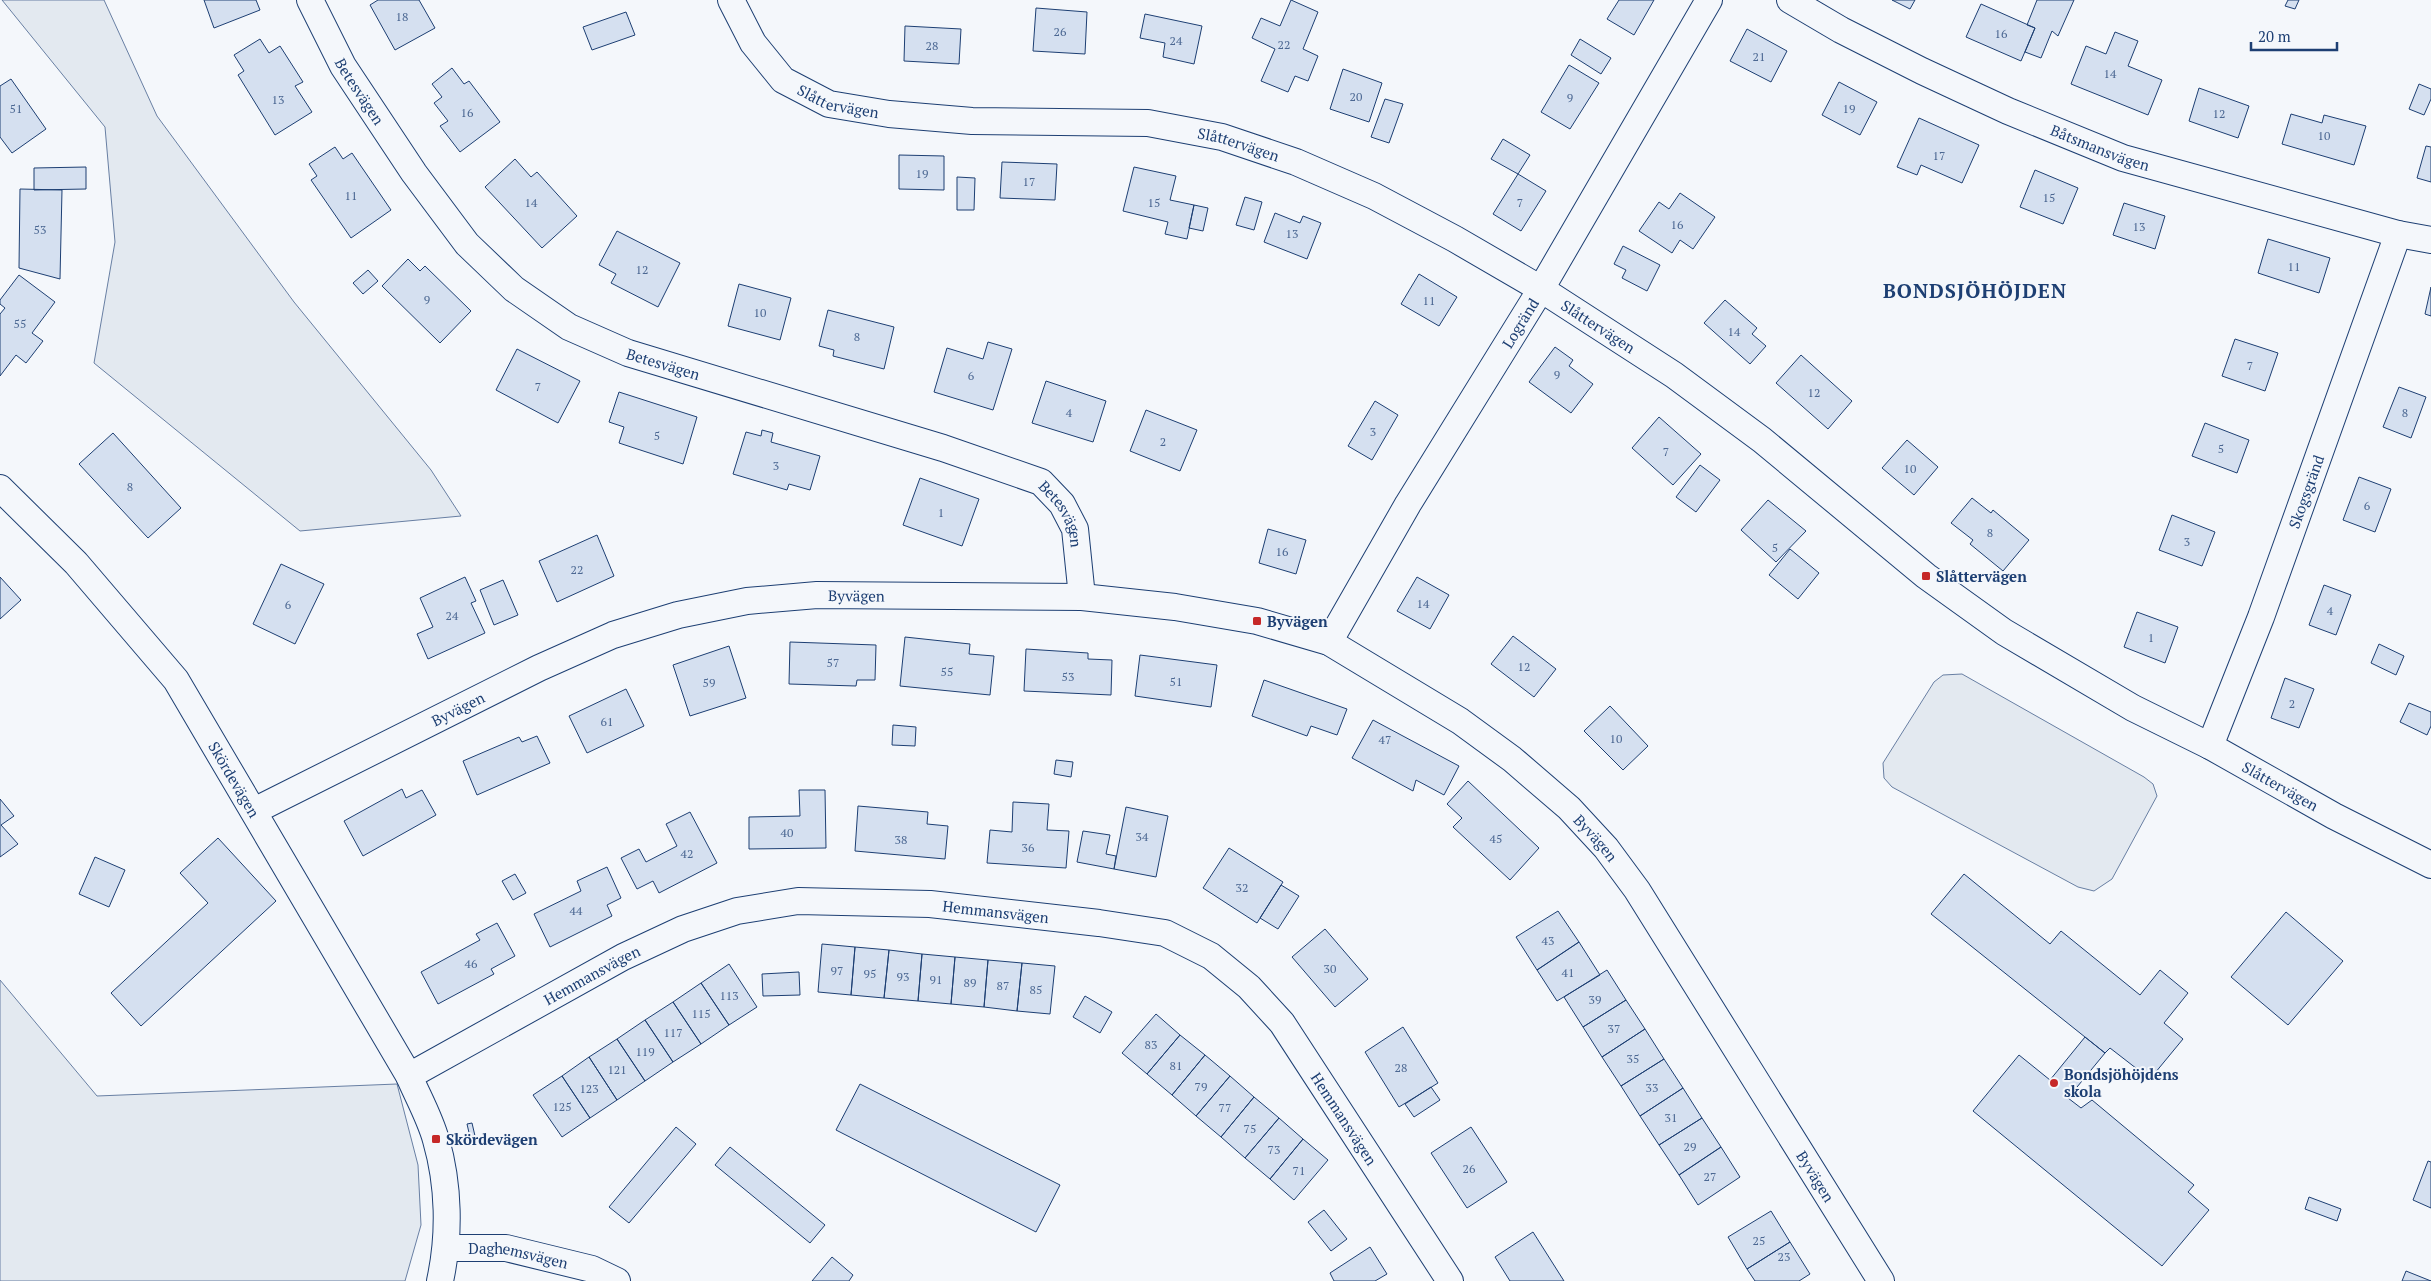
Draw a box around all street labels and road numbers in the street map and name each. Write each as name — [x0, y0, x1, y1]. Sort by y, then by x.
street label: Betesvägen — [331, 55, 389, 128]
street label: Slåttervägen — [794, 79, 880, 122]
street label: Båtsmansvägen — [2048, 120, 2152, 175]
street label: Slåttervägen — [1196, 123, 1282, 166]
street label: Logränd — [1497, 294, 1543, 352]
street label: Slåttervägen — [1558, 295, 1639, 357]
street label: Betesvägen — [624, 343, 703, 384]
street label: Skogsgränd — [2284, 452, 2328, 531]
street label: Betesvägen — [1035, 476, 1087, 548]
street label: Byvägen — [828, 585, 885, 606]
street label: Byvägen — [428, 687, 488, 730]
street label: Skördevägen — [204, 738, 265, 821]
street label: Slåttervägen — [2239, 756, 2322, 815]
street label: Byvägen — [1570, 810, 1622, 865]
street label: Hemmansvägen — [942, 895, 1050, 927]
street label: Hemmansvägen — [540, 940, 643, 1009]
street label: Hemmansvägen — [1307, 1068, 1382, 1169]
street label: Byvägen — [1792, 1147, 1839, 1206]
street label: Daghemsvägen — [468, 1238, 570, 1273]

